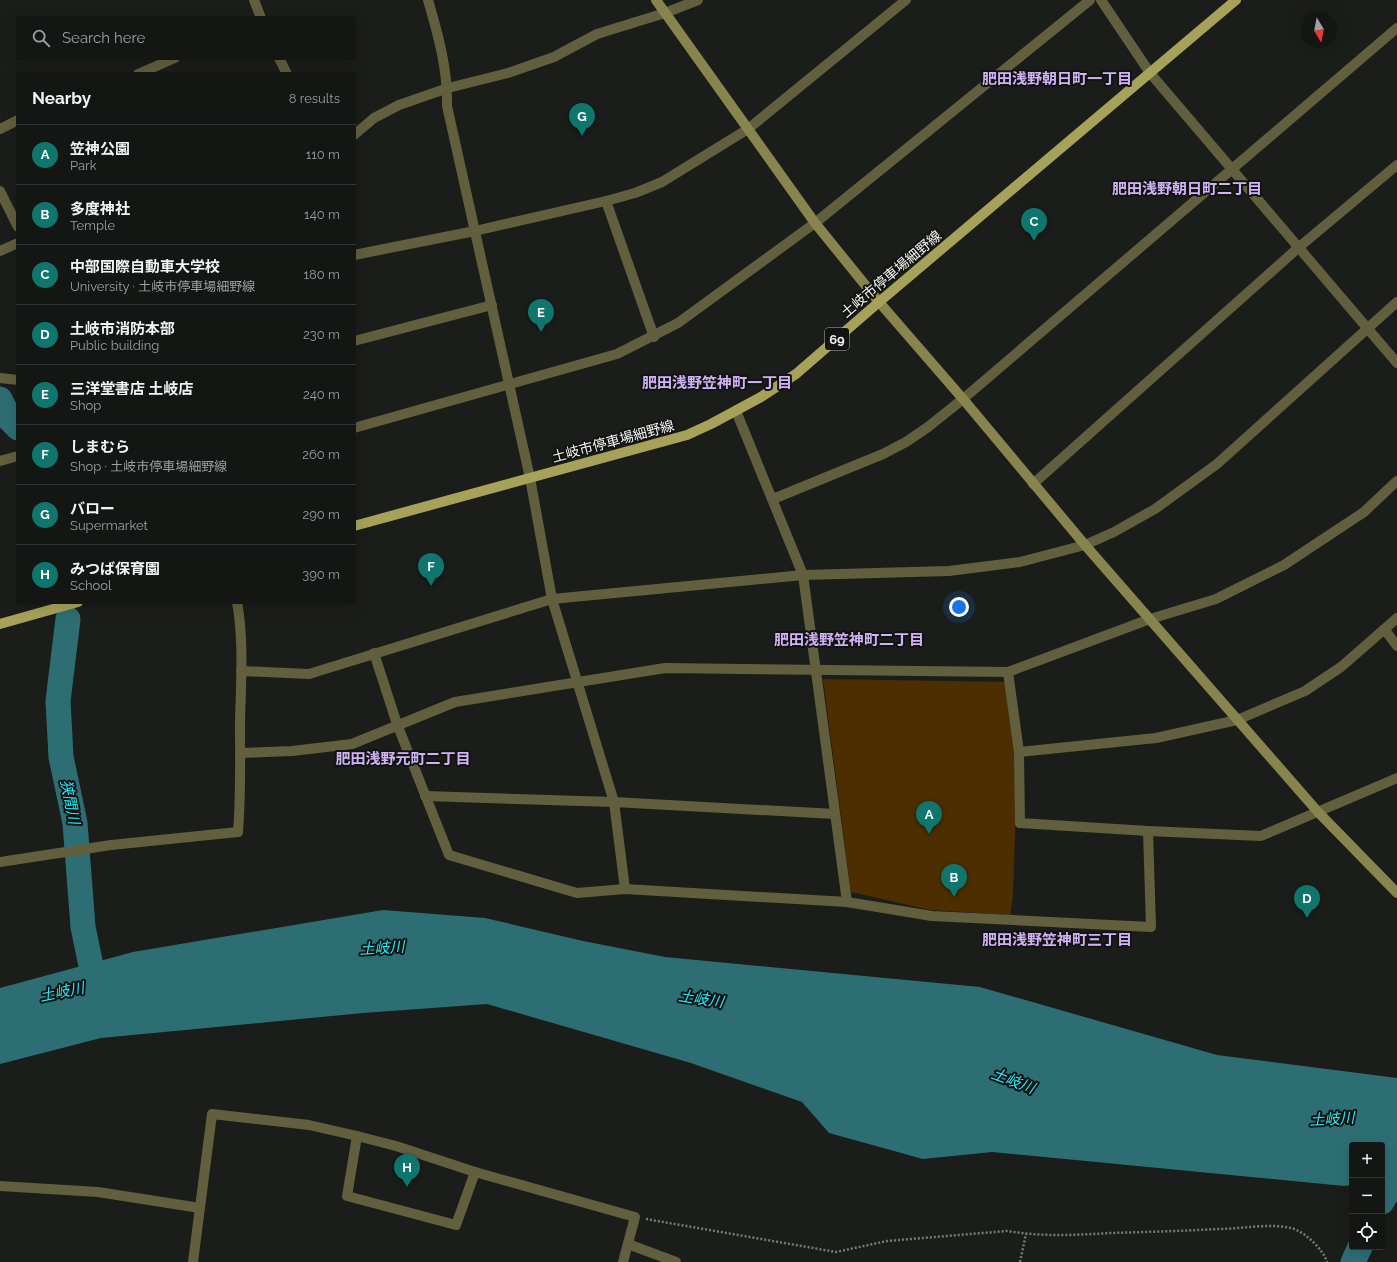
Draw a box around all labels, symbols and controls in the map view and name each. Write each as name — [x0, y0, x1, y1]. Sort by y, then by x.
north arrow — [1301, 12, 1337, 48]
search box — [16, 16, 356, 60]
icon: search — [30, 27, 52, 49]
text: Search here — [62, 29, 145, 47]
district label: 肥田浅野朝日町一丁目 — [982, 70, 1132, 88]
text: Nearby — [32, 88, 91, 108]
text: 8 results — [289, 91, 340, 106]
pin: G — [569, 103, 595, 136]
text: 笠神公園 — [70, 140, 130, 158]
text: A — [41, 147, 49, 162]
text: 110 m — [306, 147, 340, 162]
text: Park — [70, 158, 97, 173]
district label: 肥田浅野朝日町二丁目 — [1112, 180, 1262, 198]
text: 多度神社 — [70, 200, 130, 218]
text: B — [41, 207, 49, 222]
text: 140 m — [304, 207, 340, 222]
pin: C — [1021, 208, 1047, 241]
text: Temple — [70, 218, 115, 233]
street label: 土岐市停車場細野線 — [838, 227, 944, 321]
text: 中部国際自動車大学校 — [70, 258, 220, 276]
text: C — [41, 267, 49, 282]
text: 180 m — [304, 267, 340, 282]
text: University · 土岐市停車場細野線 — [70, 279, 255, 294]
pin: E — [528, 299, 554, 332]
text: 土岐市消防本部 — [70, 320, 175, 338]
text: D — [40, 327, 50, 342]
text: 230 m — [303, 327, 340, 342]
road number: 69 — [825, 328, 849, 350]
text: Public building — [70, 338, 159, 353]
district label: 肥田浅野笠神町一丁目 — [642, 374, 792, 392]
text: 三洋堂書店 土岐店 — [70, 380, 194, 398]
text: E — [41, 387, 49, 402]
text: 240 m — [303, 387, 340, 402]
text: Shop — [70, 398, 101, 413]
street label: 土岐市停車場細野線 — [550, 417, 676, 465]
text: しまむら — [70, 438, 130, 456]
text: F — [41, 447, 49, 462]
text: 260 m — [302, 447, 340, 462]
text: Shop · 土岐市停車場細野線 — [70, 459, 227, 474]
text: バロー — [70, 500, 115, 518]
text: G — [40, 507, 50, 522]
text: 290 m — [302, 507, 340, 522]
text: Supermarket — [70, 518, 148, 533]
pin: F — [418, 553, 444, 586]
text: みつば保育園 — [70, 560, 160, 578]
text: H — [40, 567, 50, 582]
text: 390 m — [302, 567, 340, 582]
text: School — [70, 578, 112, 593]
your location — [949, 597, 969, 617]
district label: 肥田浅野笠神町二丁目 — [774, 631, 924, 649]
district label: 肥田浅野元町二丁目 — [335, 750, 471, 768]
water label: 狭間川 — [57, 778, 84, 828]
pin: A — [916, 801, 942, 834]
pin: B — [941, 864, 967, 897]
pin: D — [1294, 885, 1320, 918]
district label: 肥田浅野笠神町三丁目 — [982, 931, 1132, 949]
water label: 土岐川 — [359, 938, 407, 958]
water label: 土岐川 — [38, 978, 88, 1005]
water label: 土岐川 — [677, 987, 727, 1012]
water label: 土岐川 — [989, 1065, 1039, 1098]
water label: 土岐川 — [1309, 1109, 1357, 1129]
map controls — [1349, 1142, 1385, 1250]
button: + — [1349, 1142, 1385, 1178]
pin: H — [394, 1154, 420, 1187]
button: − — [1349, 1178, 1385, 1214]
button: locate — [1349, 1214, 1385, 1250]

